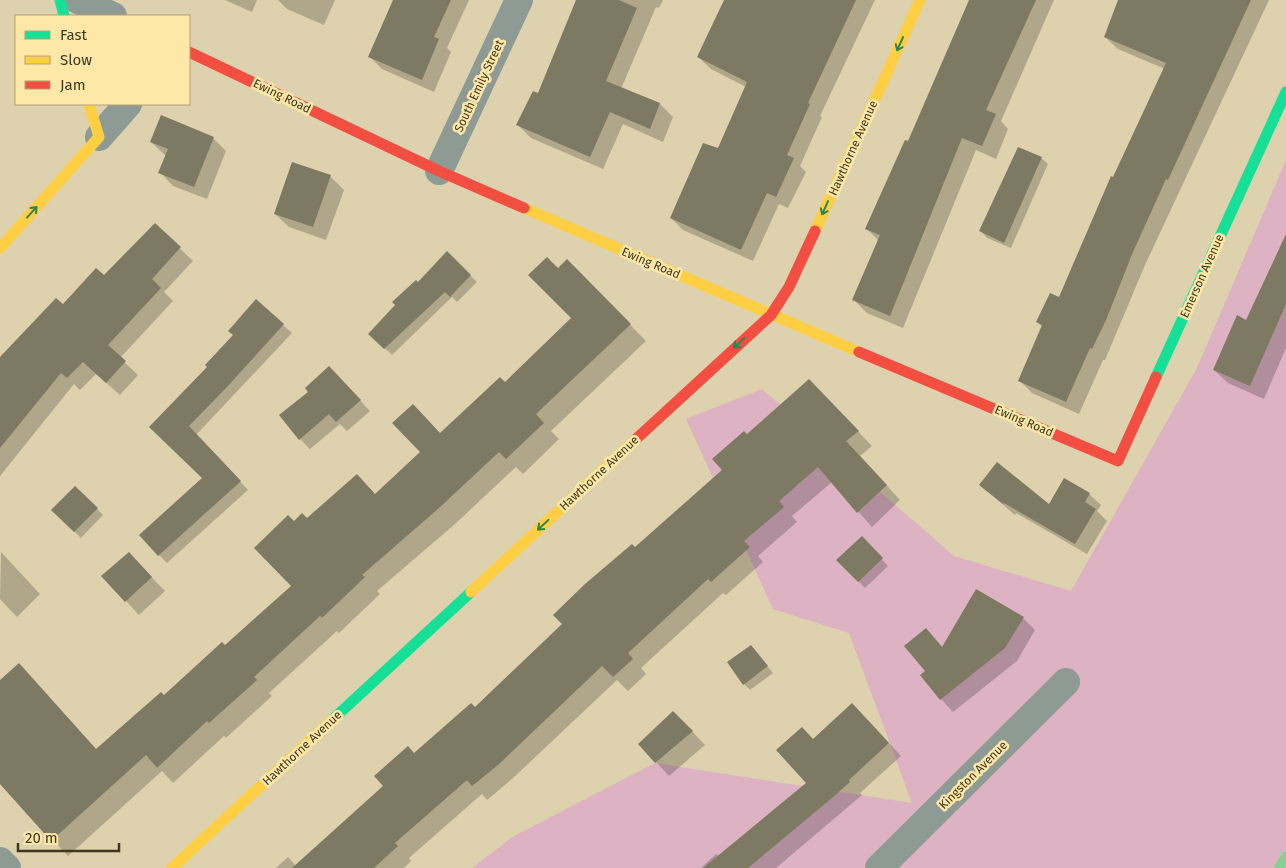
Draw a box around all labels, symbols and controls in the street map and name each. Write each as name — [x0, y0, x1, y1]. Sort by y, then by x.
legend — [15, 15, 190, 105]
text: Fast — [60, 26, 87, 44]
one-way arrow — [894, 36, 904, 51]
street label: South Emily Street — [452, 37, 507, 134]
text: Slow — [60, 51, 92, 69]
text: Jam — [60, 76, 86, 94]
street label: Ewing Road — [251, 76, 313, 116]
street label: Hawthorne Avenue — [826, 98, 880, 198]
one-way arrow — [820, 200, 830, 215]
one-way arrow — [27, 205, 38, 218]
street label: Emerson Avenue — [1177, 232, 1227, 320]
street label: Ewing Road — [620, 244, 682, 282]
one-way arrow — [733, 337, 746, 349]
street label: Ewing Road — [993, 402, 1055, 440]
street label: Hawthorne Avenue — [557, 433, 641, 513]
one-way arrow — [537, 519, 549, 531]
street label: Hawthorne Avenue — [260, 708, 344, 788]
street label: Kingston Avenue — [936, 738, 1010, 812]
scale bar — [18, 820, 119, 852]
text: 20 m — [25, 829, 58, 847]

